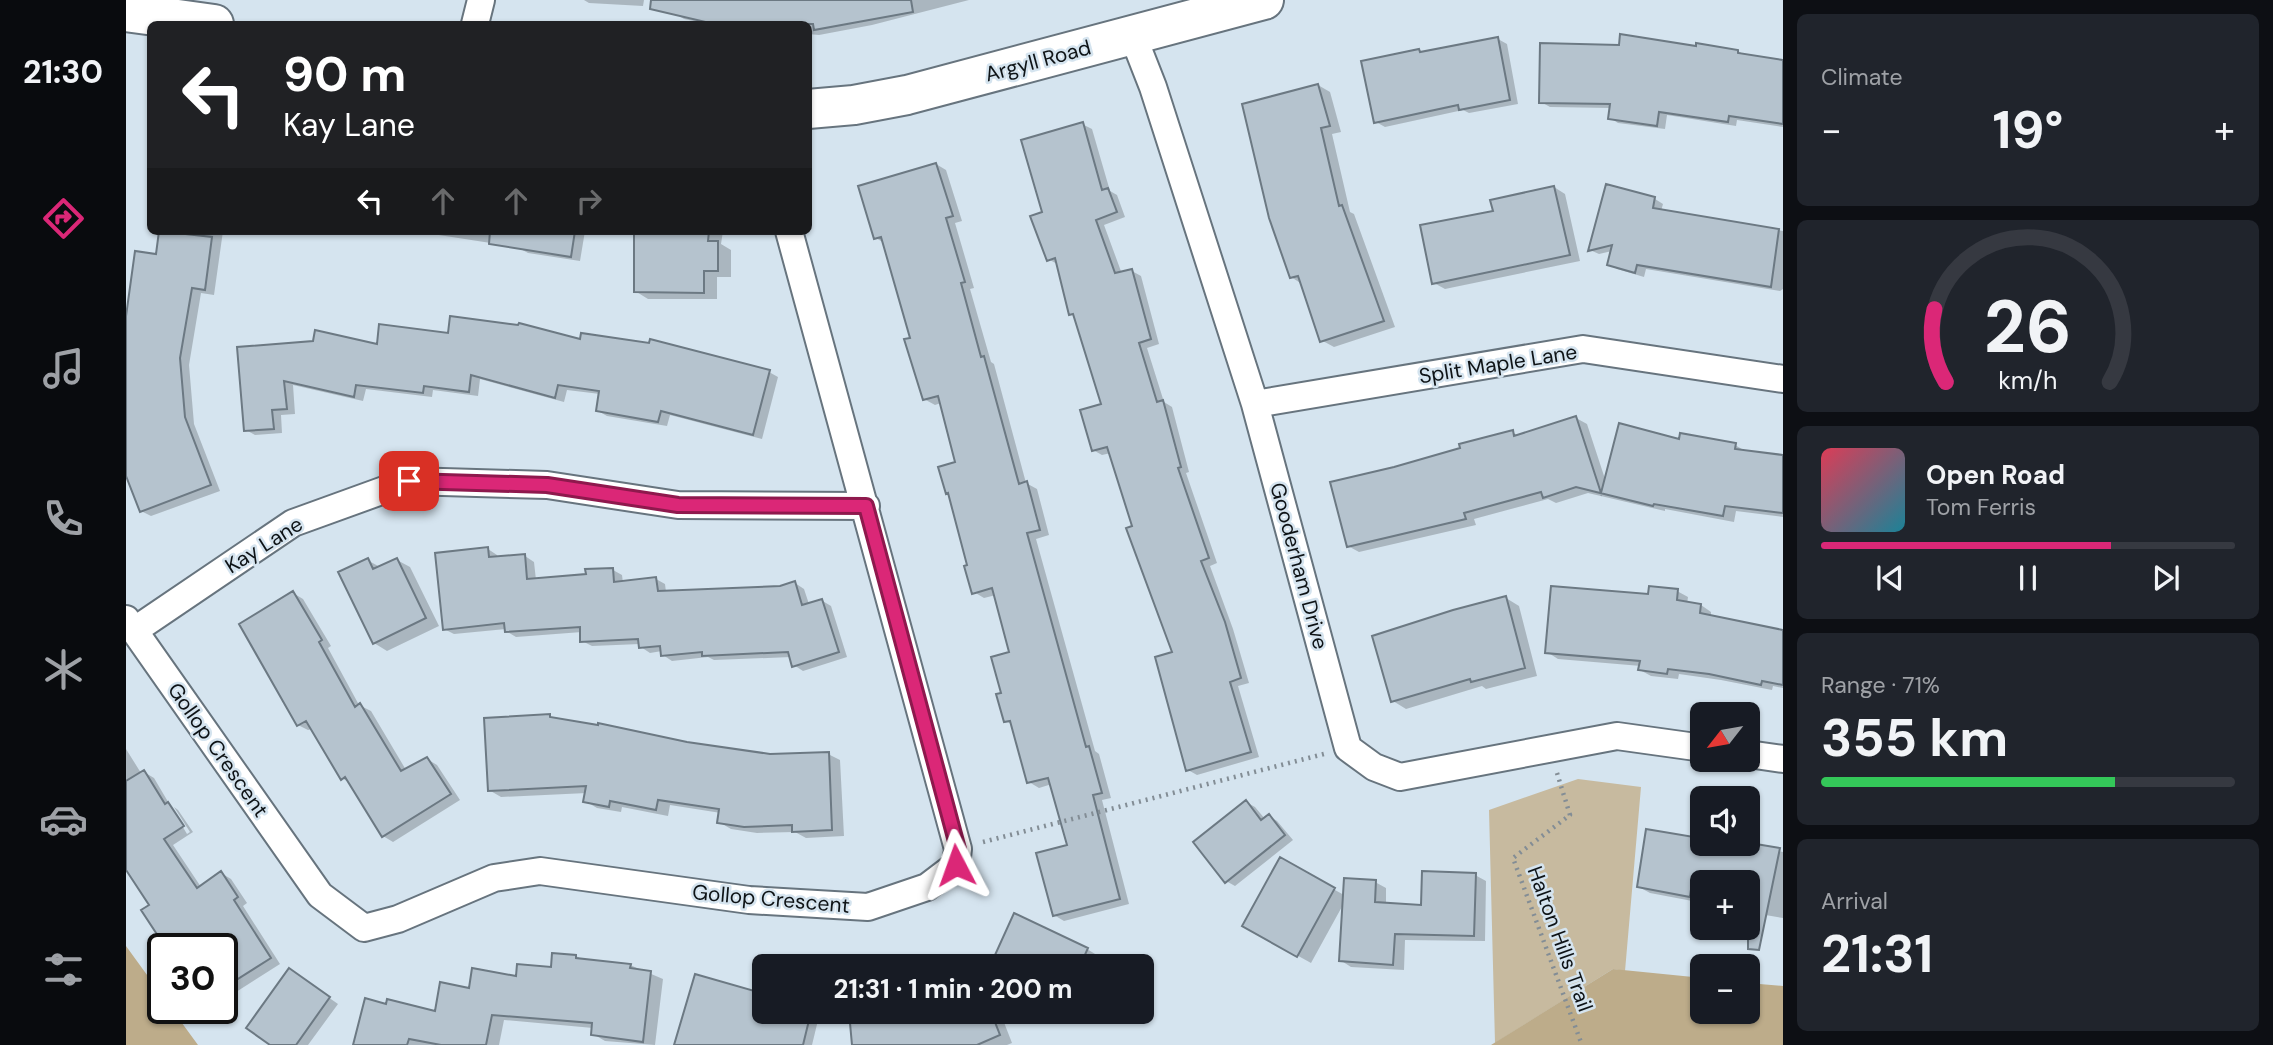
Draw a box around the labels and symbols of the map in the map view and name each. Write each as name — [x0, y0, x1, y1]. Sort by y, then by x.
street label: Argyll Road — [982, 33, 1094, 89]
street label: Split Maple Lane — [1417, 338, 1579, 390]
pin — [379, 451, 439, 511]
street label: Gooderham Drive — [1263, 480, 1335, 652]
street label: Kay Lane — [220, 510, 308, 580]
street label: Gollop Crescent — [161, 677, 275, 823]
north arrow — [1690, 702, 1760, 772]
position arrow — [919, 828, 993, 902]
street label: Halton Hills Trail — [1521, 862, 1599, 1016]
street label: Gollop Crescent — [691, 878, 851, 920]
speed limit sign: 30 — [147, 933, 238, 1024]

